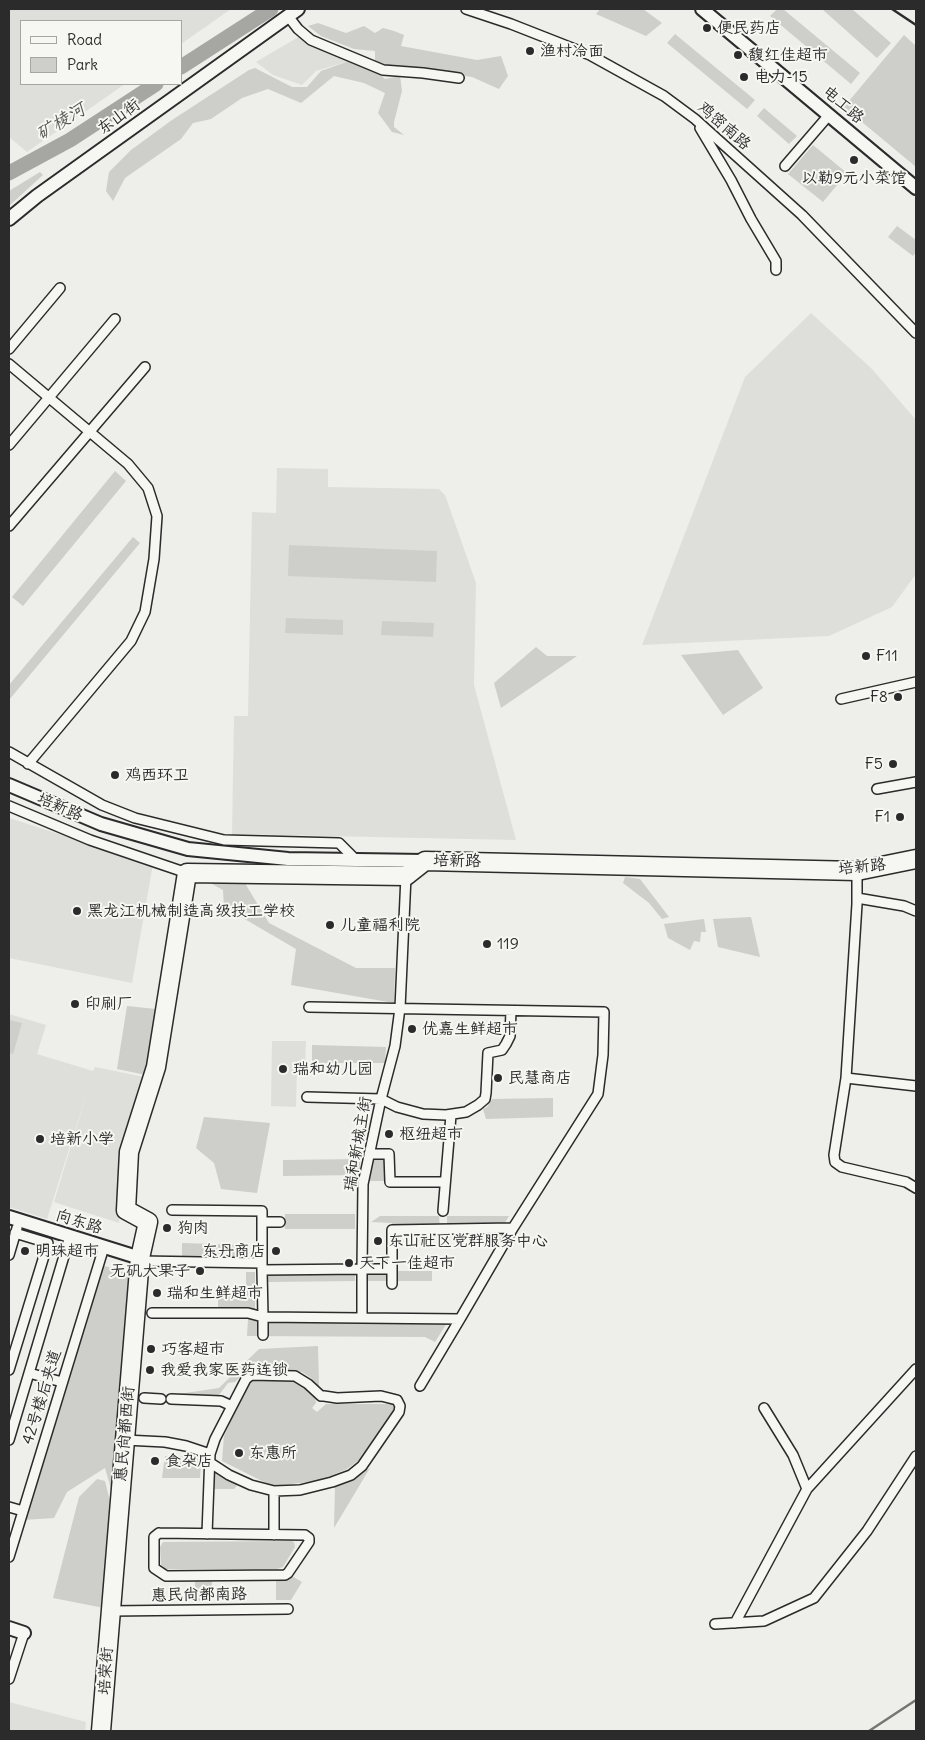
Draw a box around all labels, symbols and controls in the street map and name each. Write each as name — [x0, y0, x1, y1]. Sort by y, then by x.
place label: 便民药店 — [717, 18, 781, 38]
legend — [20, 20, 182, 85]
marker: 便民药店 — [701, 22, 713, 34]
text: Road — [67, 30, 102, 49]
place label: 渔村冷面 — [540, 41, 604, 61]
marker: 渔村冷面 — [524, 45, 536, 57]
place label: 馥红佳超市 — [748, 45, 828, 65]
marker: 馥红佳超市 — [732, 49, 744, 61]
text: Park — [67, 55, 98, 74]
place label: 电力-15 — [754, 67, 808, 87]
marker: 电力-15 — [738, 71, 750, 83]
street label: 电工路 — [818, 82, 868, 128]
street label: 东山街 — [94, 95, 144, 139]
street label: 鸡密南路 — [694, 98, 754, 154]
water label: 矿棱河 — [32, 99, 90, 145]
marker: 以勒9元小菜馆 — [848, 154, 860, 166]
place label: 以勒9元小菜馆 — [801, 168, 907, 188]
place label: F11 — [876, 646, 898, 666]
marker: F11 — [860, 650, 872, 662]
place label: F8 — [870, 687, 888, 707]
marker: F8 — [892, 691, 904, 703]
place label: F5 — [865, 754, 883, 774]
marker: F5 — [887, 758, 899, 770]
place label: 鸡西环卫 — [125, 765, 189, 785]
marker: 鸡西环卫 — [109, 769, 121, 781]
street label: 培新路 — [34, 789, 86, 825]
place label: F1 — [875, 807, 890, 827]
marker: F1 — [894, 811, 906, 823]
street label: 培新路 — [433, 851, 481, 871]
street label: 培新路 — [837, 855, 887, 879]
place label: 黑龙江机械制造高级技工学校 — [87, 901, 295, 921]
marker: 黑龙江机械制造高级技工学校 — [71, 905, 83, 917]
place label: 儿童福利院 — [340, 915, 420, 935]
marker: 儿童福利院 — [324, 919, 336, 931]
place label: 119 — [497, 934, 519, 954]
marker: 119 — [481, 938, 493, 950]
place label: 印刷厂 — [85, 994, 133, 1014]
marker: 印刷厂 — [69, 998, 81, 1010]
place label: 优嘉生鲜超市 — [422, 1019, 518, 1039]
marker: 优嘉生鲜超市 — [406, 1023, 418, 1035]
place label: 瑞和幼儿园 — [293, 1059, 373, 1079]
marker: 瑞和幼儿园 — [277, 1063, 289, 1075]
place label: 民慧商店 — [508, 1068, 572, 1088]
marker: 民慧商店 — [492, 1072, 504, 1084]
street label: 瑞和新城主街 — [340, 1095, 376, 1193]
place label: 枢纽超市 — [399, 1124, 463, 1144]
marker: 枢纽超市 — [383, 1128, 395, 1140]
place label: 培新小学 — [50, 1129, 114, 1149]
marker: 培新小学 — [34, 1133, 46, 1145]
street label: 向东路 — [53, 1206, 105, 1238]
place label: 狗肉 — [177, 1218, 209, 1238]
marker: 狗肉 — [161, 1222, 173, 1234]
place label: 东山社区党群服务中心 — [388, 1231, 548, 1251]
marker: 东山社区党群服务中心 — [372, 1235, 384, 1247]
place label: 明珠超市 — [35, 1241, 99, 1261]
place label: 东丹商店 — [202, 1241, 266, 1261]
marker: 明珠超市 — [19, 1245, 31, 1257]
marker: 东丹商店 — [270, 1245, 282, 1257]
place label: 天下一佳超市 — [359, 1253, 455, 1273]
marker: 天下一佳超市 — [343, 1257, 355, 1269]
place label: 无矾大果子 — [110, 1261, 190, 1281]
marker: 无矾大果子 — [194, 1265, 206, 1277]
place label: 瑞和生鲜超市 — [167, 1283, 263, 1303]
marker: 瑞和生鲜超市 — [151, 1287, 163, 1299]
place label: 巧客超市 — [161, 1339, 225, 1359]
marker: 巧客超市 — [145, 1343, 157, 1355]
street label: 42号楼后夹道 — [18, 1347, 66, 1447]
place label: 我爱我家医药连锁 — [160, 1360, 288, 1380]
marker: 我爱我家医药连锁 — [144, 1364, 156, 1376]
street label: 惠民尚都西街 — [111, 1385, 139, 1483]
place label: 东惠所 — [249, 1443, 297, 1463]
marker: 东惠所 — [233, 1447, 245, 1459]
place label: 食杂店 — [165, 1451, 213, 1471]
marker: 食杂店 — [149, 1455, 161, 1467]
street label: 惠民尚都南路 — [151, 1585, 247, 1605]
street label: 培荣街 — [95, 1646, 117, 1696]

